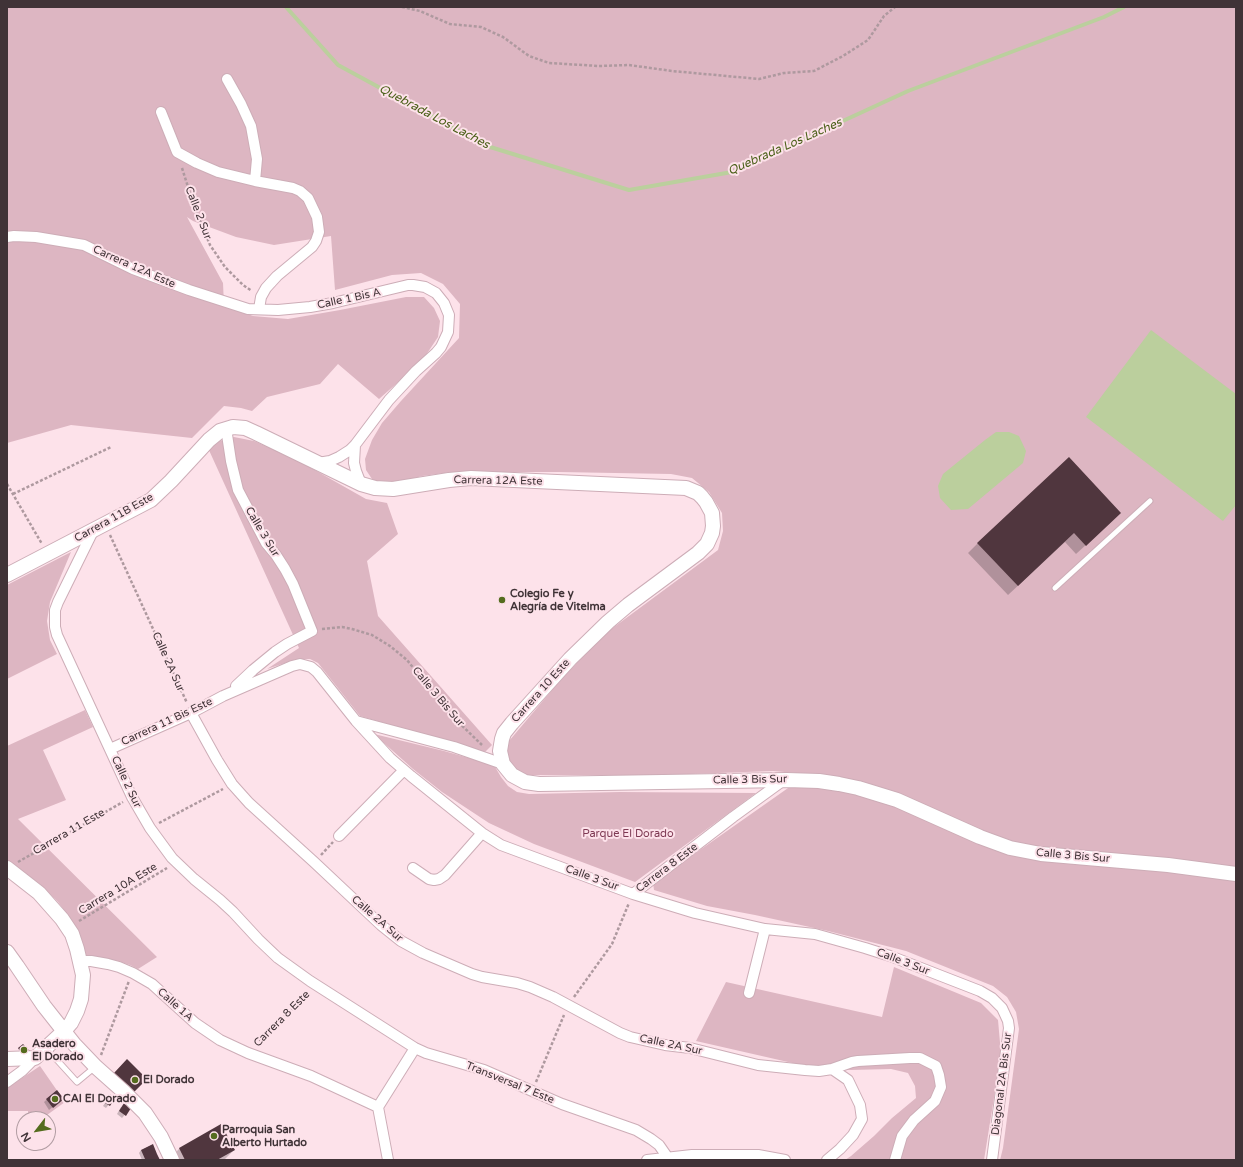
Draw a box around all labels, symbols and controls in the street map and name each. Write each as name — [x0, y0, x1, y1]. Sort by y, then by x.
water label: Quebrada Los Laches — [376, 82, 492, 152]
water label: Quebrada Los Laches — [726, 115, 844, 179]
street label: Calle 2 Sur — [182, 185, 214, 241]
street label: Carrera 12A Este — [91, 243, 177, 291]
street label: Calle 1 Bis A — [316, 286, 382, 312]
street label: Carrera 12A Este — [453, 474, 543, 488]
street label: Carrera 11B Este — [72, 491, 156, 545]
street label: Calle 3 Sur — [242, 505, 282, 559]
place label: Colegio Fe y Alegría de Vitelma — [510, 587, 606, 613]
marker: Colegio Fe y Alegría de Vitelma — [497, 595, 507, 605]
street label: Calle 2A Sur — [149, 630, 187, 694]
street label: Carrera 10 Este — [509, 657, 573, 725]
street label: Calle 3 Bis Sur — [409, 664, 467, 730]
street label: Carrera 11 Bis Este — [119, 695, 215, 749]
street label: Calle 2 Sur — [108, 754, 144, 810]
street label: Calle 3 Bis Sur — [713, 773, 787, 787]
street label: Carrera 11 Este — [31, 806, 107, 858]
park label: Parque El Dorado — [582, 827, 674, 841]
street label: Carrera 8 Este — [634, 840, 700, 896]
street label: Calle 3 Bis Sur — [1035, 846, 1111, 866]
street label: Carrera 10A Este — [76, 860, 160, 918]
street label: Calle 3 Sur — [564, 862, 620, 894]
street label: Calle 2A Sur — [349, 893, 405, 945]
street label: Calle 3 Sur — [875, 946, 931, 978]
street label: Calle 1A — [154, 986, 196, 1024]
street label: Carrera 8 Este — [251, 988, 313, 1050]
street label: Calle 2A Sur — [638, 1032, 704, 1058]
street label: Diagonal 2A Bis Sur — [989, 1032, 1015, 1136]
place label: Asadero El Dorado — [32, 1037, 83, 1063]
marker: Asadero El Dorado — [19, 1045, 29, 1055]
street label: Transversal 7 Este — [464, 1059, 556, 1107]
place label: El Dorado — [143, 1073, 194, 1087]
marker: El Dorado — [130, 1075, 140, 1085]
place label: CAI El Dorado — [63, 1092, 136, 1106]
marker: CAI El Dorado — [50, 1094, 60, 1104]
north arrow — [16, 1111, 56, 1151]
place label: Parroquia San Alberto Hurtado — [222, 1123, 307, 1149]
text: N — [18, 1130, 34, 1144]
marker: Parroquia San Alberto Hurtado — [209, 1131, 219, 1141]

